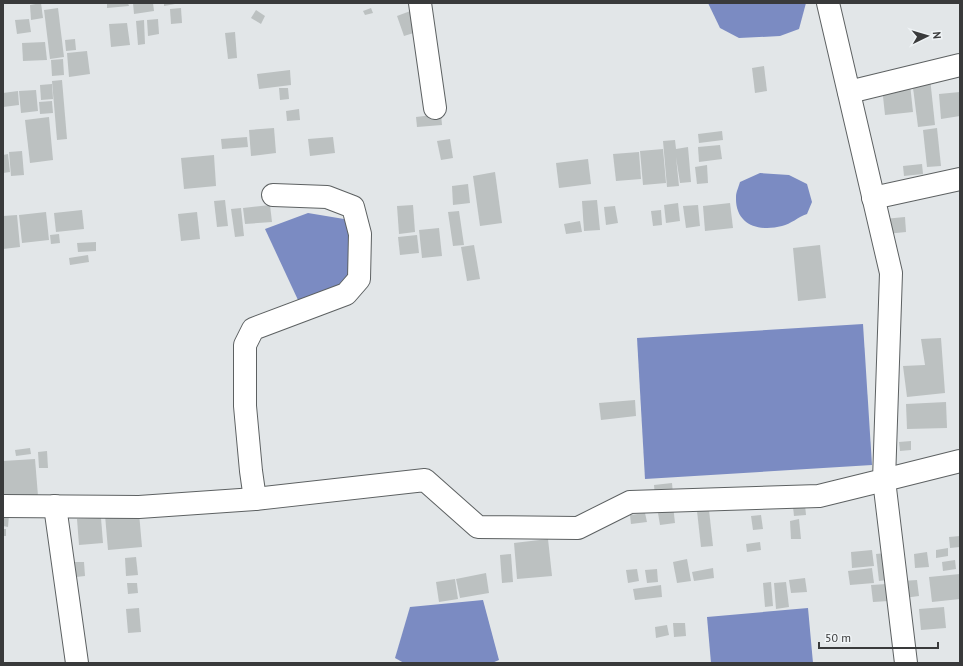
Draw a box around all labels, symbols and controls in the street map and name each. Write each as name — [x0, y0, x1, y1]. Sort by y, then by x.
north arrow — [907, 16, 947, 56]
text: N — [930, 31, 944, 39]
scale bar — [819, 624, 938, 650]
text: 50 m — [825, 630, 851, 645]

